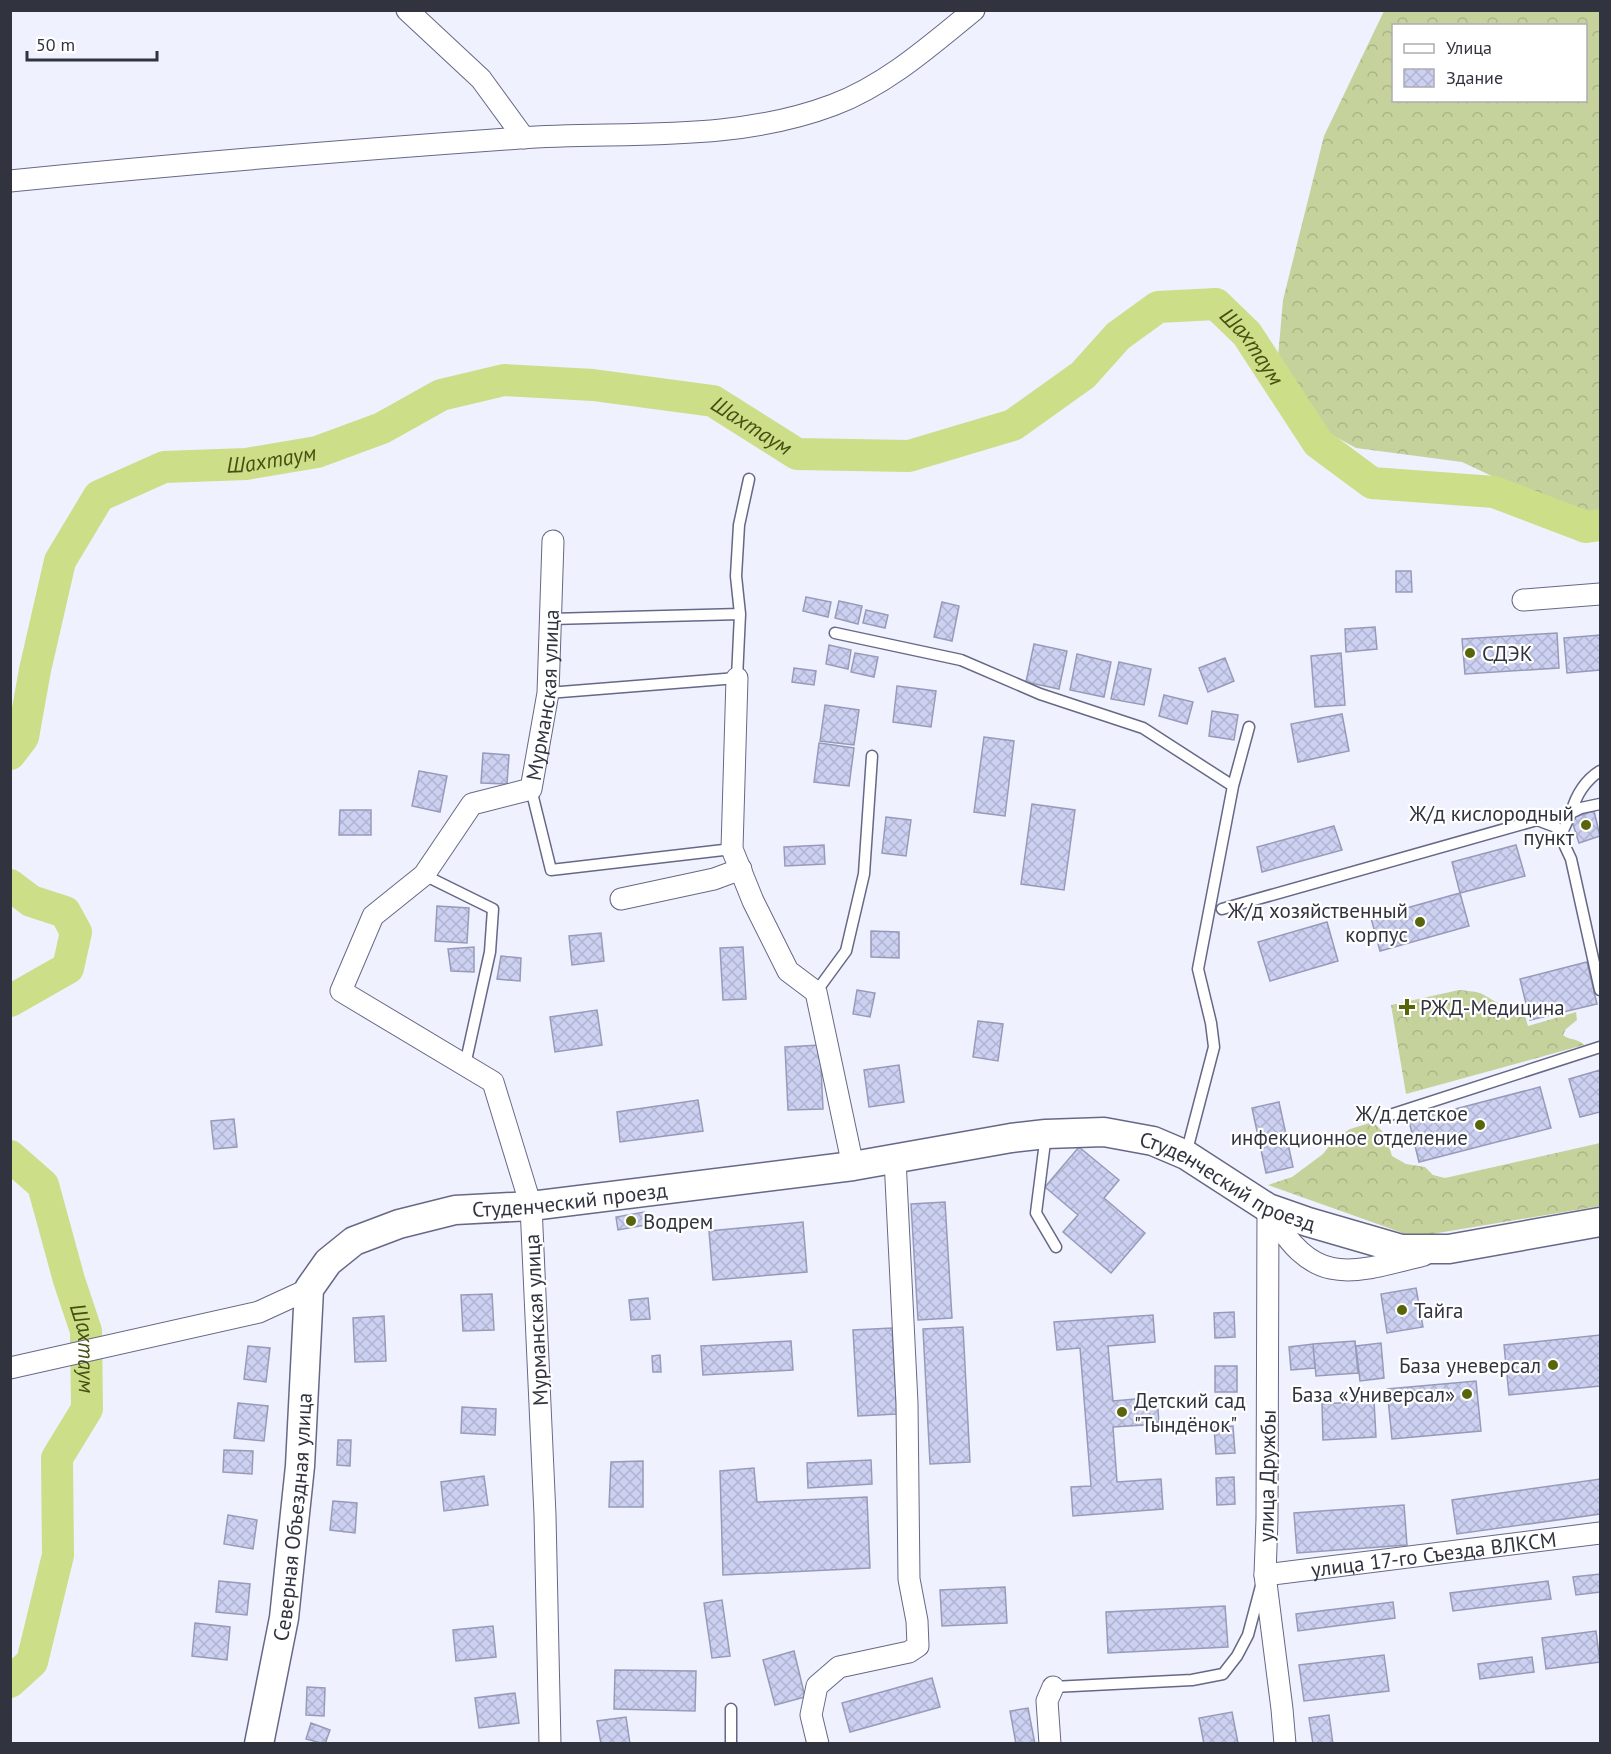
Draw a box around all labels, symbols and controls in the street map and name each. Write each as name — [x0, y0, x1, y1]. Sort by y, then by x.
scale bar — [27, 24, 158, 62]
legend — [1392, 24, 1587, 102]
text: 50 m — [36, 33, 75, 56]
text: Улица — [1446, 36, 1492, 59]
text: Здание — [1446, 66, 1503, 89]
water label: Шахтаум — [1214, 301, 1291, 391]
water label: Шахтаум — [706, 389, 798, 462]
water label: Шахтаум — [226, 438, 319, 479]
street label: Мурманская улица — [519, 609, 564, 782]
place label: СДЭК — [1482, 640, 1533, 667]
marker: СДЭК — [1463, 646, 1477, 660]
place label: Ж/д кислородный пункт — [1408, 800, 1575, 851]
marker: Ж/д кислородный пункт — [1579, 818, 1593, 832]
place label: Ж/д хозяйственный корпус — [1227, 897, 1408, 948]
marker: Ж/д хозяйственный корпус — [1413, 915, 1427, 929]
place label: РЖД-Медицина — [1420, 994, 1565, 1021]
marker: РЖД-Медицина — [1398, 998, 1416, 1016]
place label: Ж/д детское инфекционное отделение — [1231, 1100, 1468, 1151]
marker: Ж/д детское инфекционное отделение — [1473, 1118, 1487, 1132]
street label: Студенческий проезд — [1138, 1125, 1319, 1237]
street label: Студенческий проезд — [471, 1176, 669, 1223]
place label: Водрем — [643, 1208, 713, 1235]
marker: Водрем — [624, 1214, 638, 1228]
street label: Мурманская улица — [518, 1233, 554, 1407]
place label: Тайга — [1414, 1297, 1463, 1324]
water label: Шахтаум — [64, 1300, 101, 1394]
marker: Тайга — [1395, 1303, 1409, 1317]
place label: База уневерсал — [1399, 1352, 1541, 1379]
marker: База уневерсал — [1546, 1358, 1560, 1372]
place label: База «Универсал» — [1291, 1381, 1455, 1408]
place label: Детский сад "Тындёнок" — [1134, 1387, 1246, 1438]
marker: База «Универсал» — [1460, 1387, 1474, 1401]
street label: Северная Объездная улица — [266, 1392, 317, 1643]
marker: Детский сад "Тындёнок" — [1115, 1405, 1129, 1419]
street label: улица Дружбы — [1252, 1410, 1282, 1542]
street label: улица 17-го Съезда ВЛКСМ — [1309, 1525, 1558, 1583]

